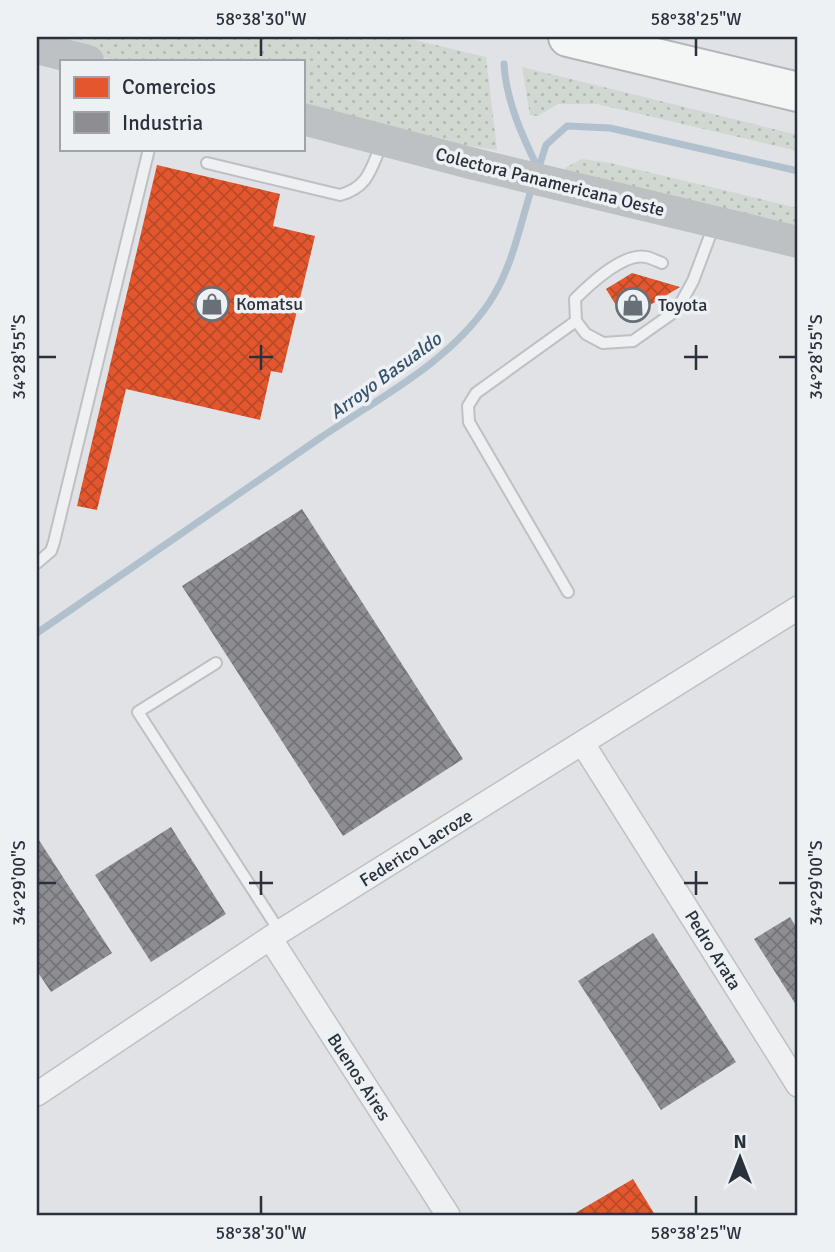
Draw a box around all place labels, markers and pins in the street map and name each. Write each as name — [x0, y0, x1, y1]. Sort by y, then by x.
shop icon: Komatsu — [193, 285, 231, 323]
shop icon: Toyota — [614, 286, 652, 324]
place label: Komatsu — [236, 293, 303, 315]
place label: Toyota — [658, 294, 707, 316]

